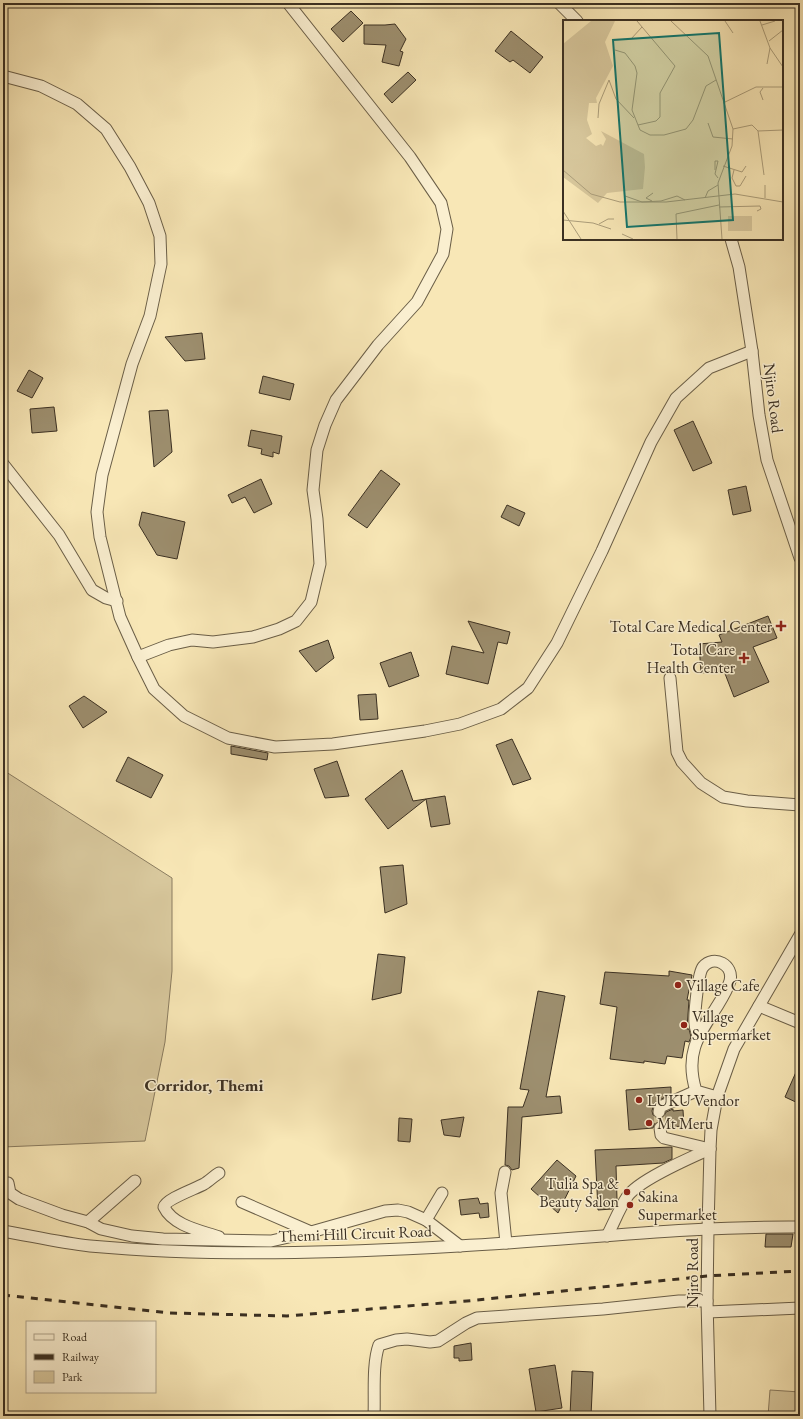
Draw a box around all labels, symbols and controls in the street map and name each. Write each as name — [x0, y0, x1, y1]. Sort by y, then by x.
inset map — [563, 20, 783, 240]
street label: Njiro Road — [759, 362, 788, 435]
place label: Total Care Medical Center — [610, 616, 773, 637]
marker: Total Care Medical Center — [775, 620, 787, 632]
place label: Total Care Health Center — [646, 639, 736, 678]
marker: Total Care Health Center — [738, 652, 750, 664]
place label: Village Cafe — [686, 975, 760, 996]
marker: Village Cafe — [673, 980, 683, 990]
place label: Village Supermarket — [692, 1006, 771, 1045]
marker: Village Supermarket — [679, 1020, 689, 1030]
district label: Corridor, Themi — [145, 1074, 263, 1096]
place label: LUKU Vendor — [647, 1090, 740, 1111]
marker: LUKU Vendor — [634, 1095, 644, 1105]
place label: Mt Meru — [657, 1113, 714, 1134]
marker: Mt Meru — [644, 1118, 654, 1128]
place label: Tulia Spa & Beauty Salon — [539, 1173, 620, 1212]
place label: Sakina Supermarket — [638, 1186, 717, 1225]
marker: Tulia Spa & Beauty Salon — [622, 1187, 632, 1197]
marker: Sakina Supermarket — [625, 1200, 635, 1210]
street label: Themi Hill Circuit Road — [278, 1220, 433, 1247]
street label: Njiro Road — [682, 1237, 703, 1308]
legend — [26, 1321, 156, 1393]
text: Road — [62, 1329, 88, 1345]
text: Railway — [62, 1349, 100, 1365]
text: Park — [62, 1369, 83, 1385]

